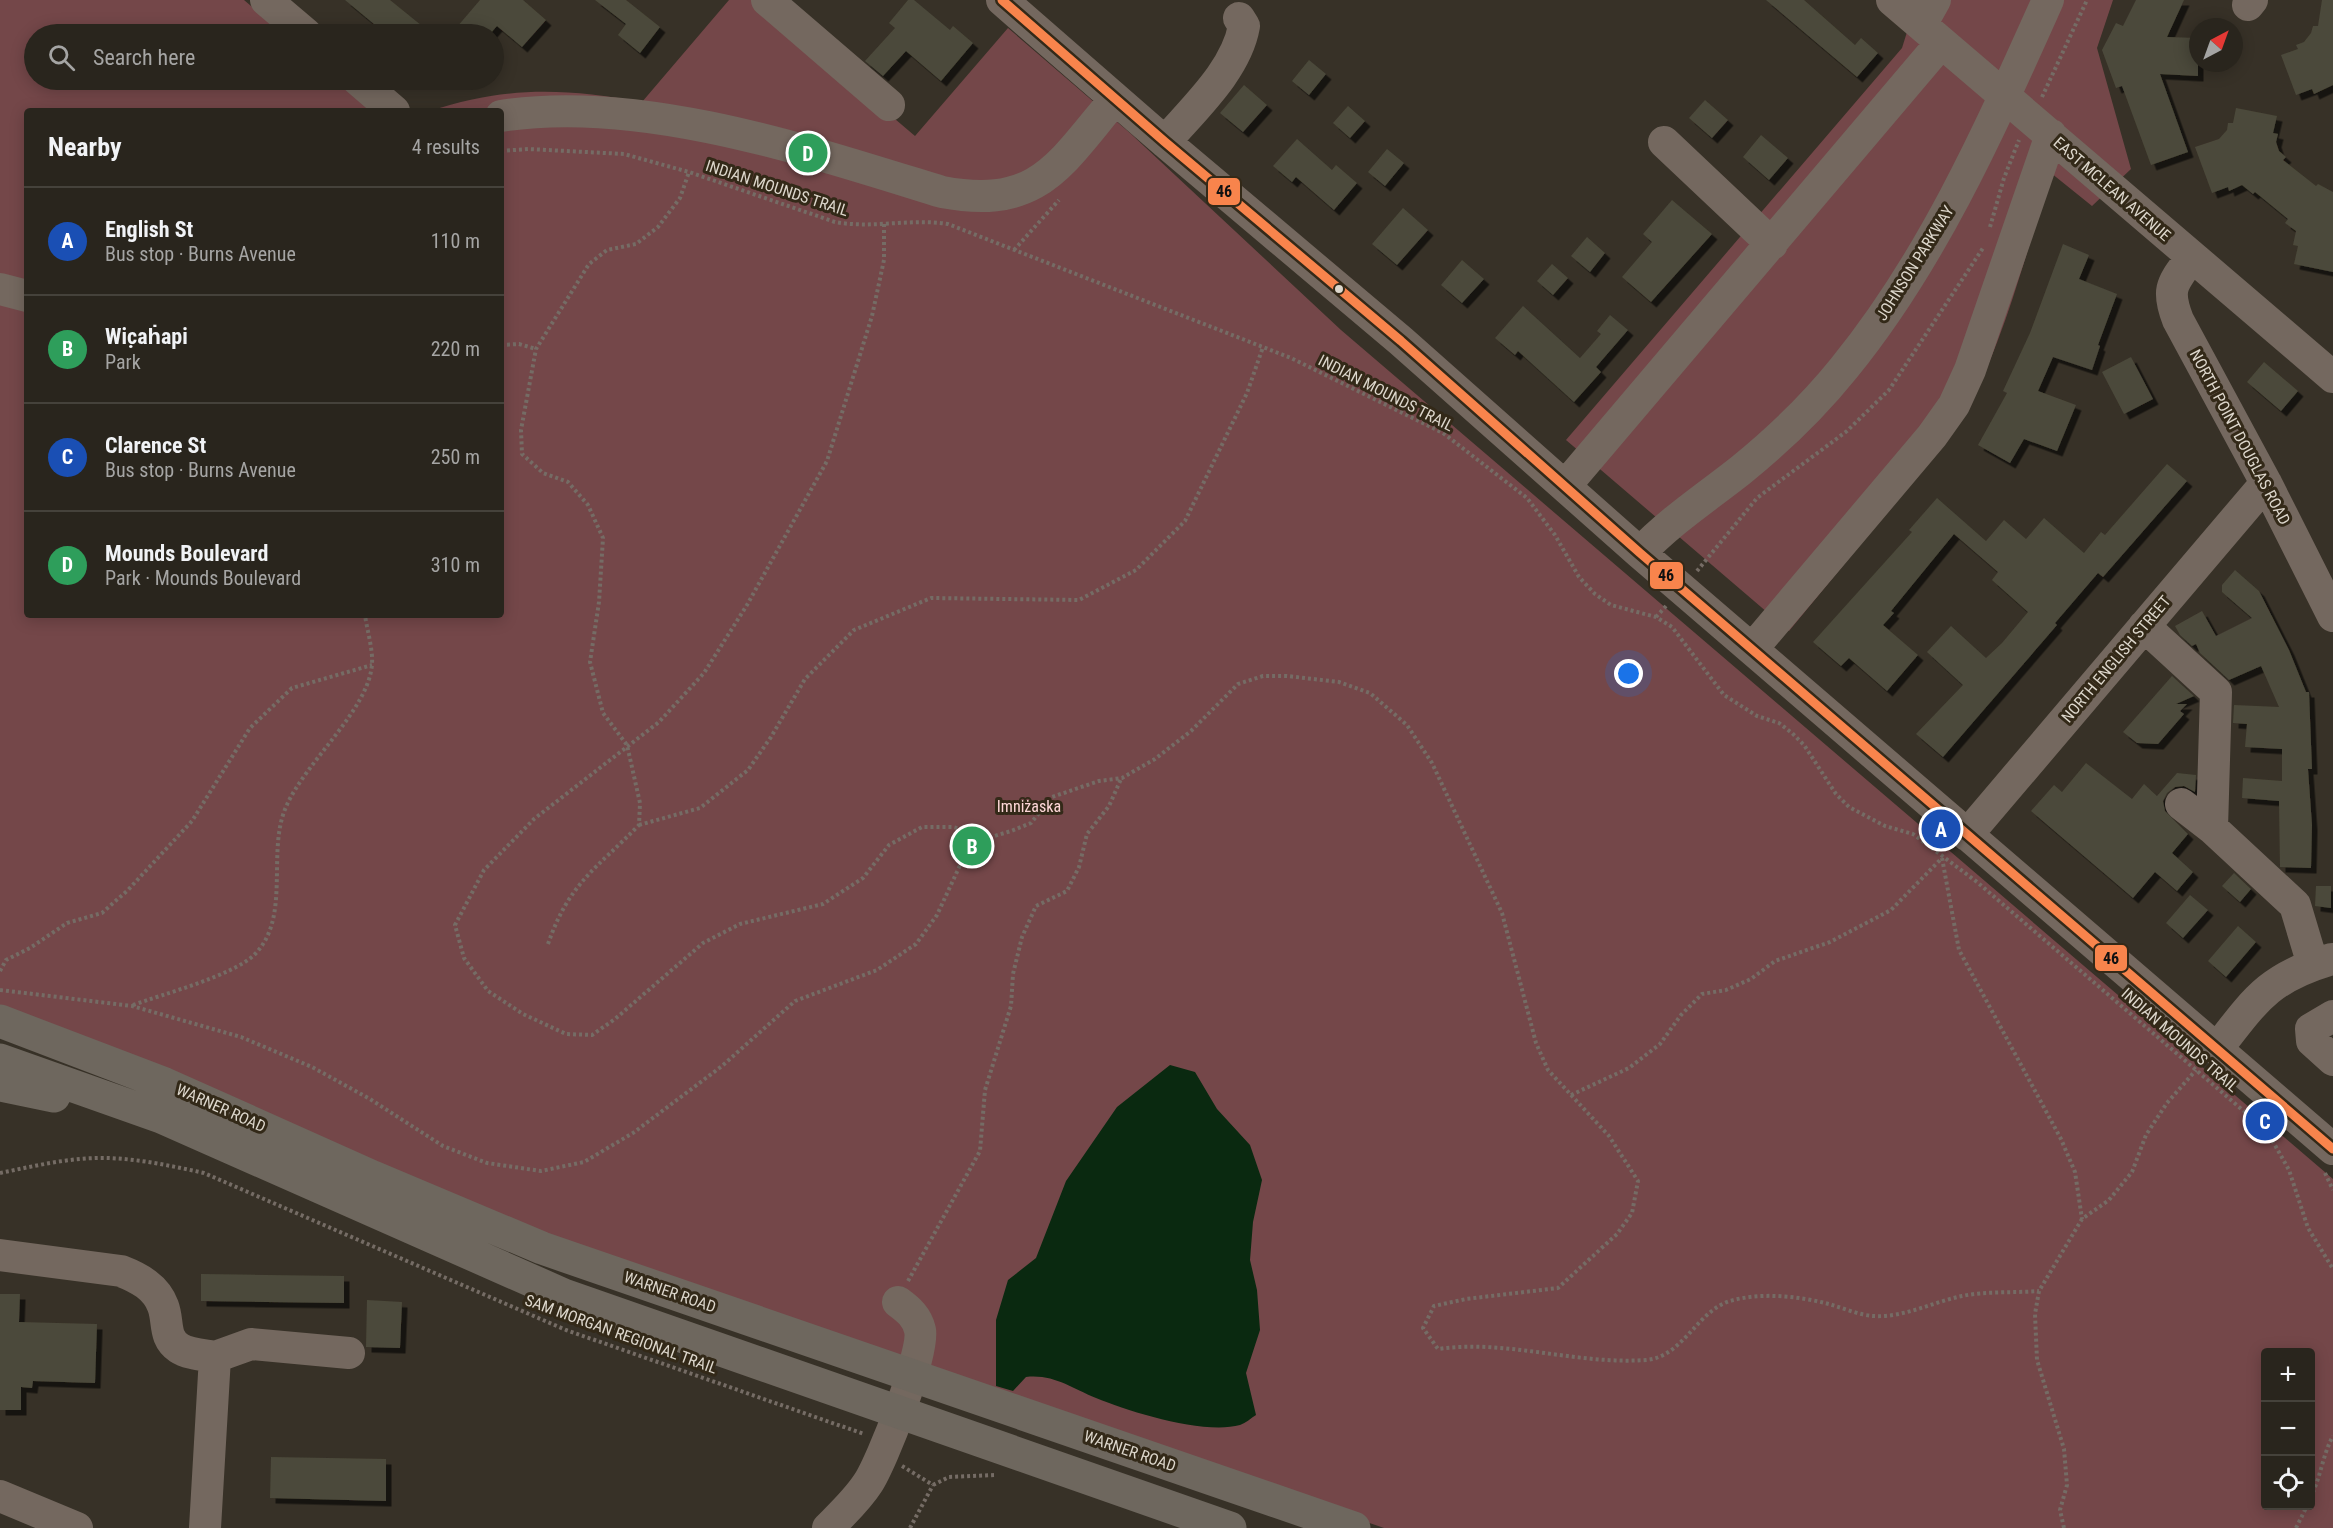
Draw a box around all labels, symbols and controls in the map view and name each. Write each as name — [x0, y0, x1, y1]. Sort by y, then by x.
north arrow — [2189, 18, 2243, 72]
search box — [24, 24, 504, 90]
icon: search — [45, 41, 78, 74]
text: Search here — [93, 45, 195, 70]
pin: D — [788, 130, 828, 176]
text: Nearby — [48, 132, 122, 162]
street label: EAST MCLEAN AVENUE — [2050, 133, 2174, 245]
text: 4 results — [412, 135, 480, 159]
street label: INDIAN MOUNDS TRAIL — [703, 156, 851, 220]
line badge: 46 — [1207, 177, 1241, 206]
text: 46 — [1216, 182, 1232, 201]
street label: JOHNSON PARKWAY — [1872, 202, 1958, 324]
text: English St — [105, 217, 193, 242]
text: A — [62, 229, 73, 253]
text: 110 m — [431, 229, 480, 253]
text: Bus stop · Burns Avenue — [105, 242, 296, 266]
unlabelled marker — [1333, 283, 1345, 295]
text: Wic̣aḣapi — [105, 324, 188, 349]
text: B — [62, 337, 73, 361]
text: 220 m — [431, 337, 480, 361]
street label: NORTH POINT DOUGLAS ROAD — [2186, 346, 2294, 528]
text: Park — [105, 350, 141, 374]
street label: INDIAN MOUNDS TRAIL — [1315, 351, 1457, 435]
text: Clarence St — [105, 433, 206, 458]
text: C — [62, 445, 73, 469]
text: 250 m — [431, 445, 480, 469]
text: Bus stop · Burns Avenue — [105, 458, 296, 482]
text: Mounds Boulevard — [105, 541, 268, 566]
text: D — [62, 553, 73, 577]
text: 310 m — [431, 553, 480, 577]
line badge: 46 — [1649, 561, 1684, 590]
text: Park · Mounds Boulevard — [105, 566, 301, 590]
text: 46 — [1658, 566, 1674, 585]
street label: NORTH ENGLISH STREET — [2057, 592, 2175, 726]
your location — [1614, 659, 1643, 688]
park label: Imniżaska — [997, 797, 1061, 816]
pin: A — [1922, 806, 1960, 852]
pin: B — [952, 824, 992, 868]
line badge: 46 — [2094, 944, 2128, 972]
text: 46 — [2103, 949, 2119, 968]
street label: INDIAN MOUNDS TRAIL — [2118, 984, 2243, 1096]
street label: WARNER ROAD — [173, 1080, 269, 1136]
pin: C — [2246, 1098, 2284, 1144]
street label: WARNER ROAD — [622, 1267, 718, 1317]
street label: SAM MORGAN REGIONAL TRAIL — [522, 1290, 720, 1378]
map controls — [2261, 1348, 2315, 1510]
button: + — [2261, 1348, 2315, 1402]
button: − — [2261, 1402, 2315, 1456]
street label: WARNER ROAD — [1082, 1426, 1178, 1476]
button: locate — [2261, 1456, 2315, 1510]

